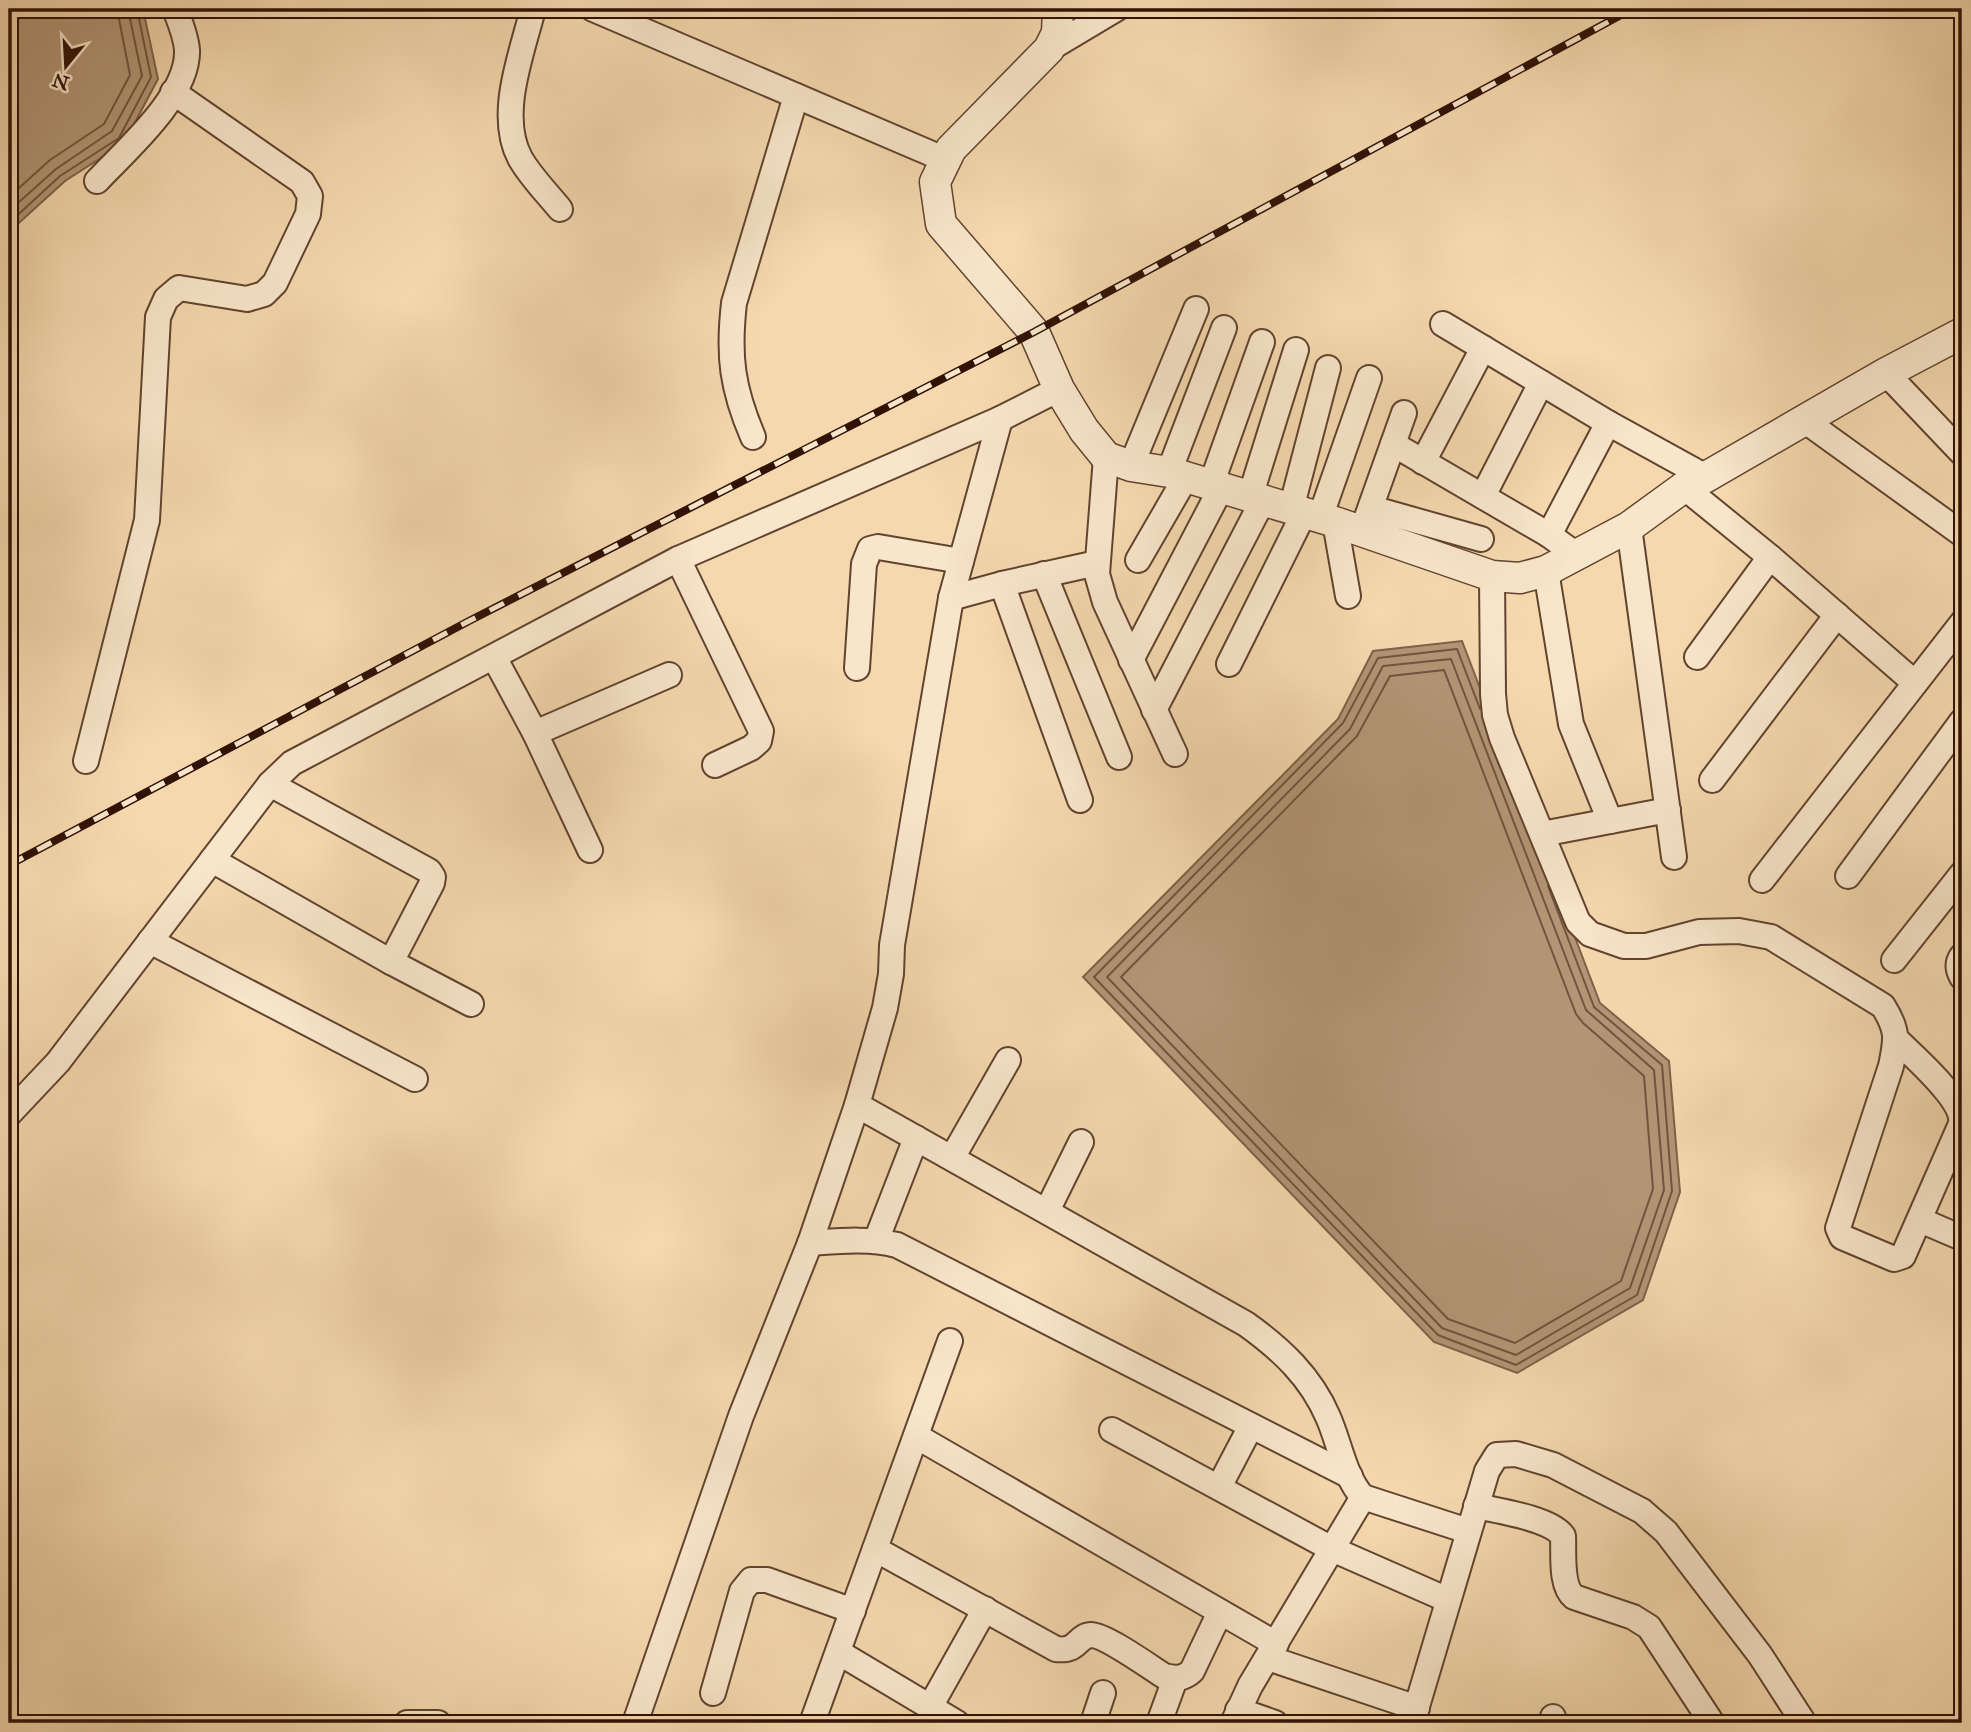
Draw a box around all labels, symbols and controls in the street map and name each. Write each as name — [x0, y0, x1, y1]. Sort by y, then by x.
north arrow — [32, 32, 102, 102]
text: N — [50, 68, 72, 95]

